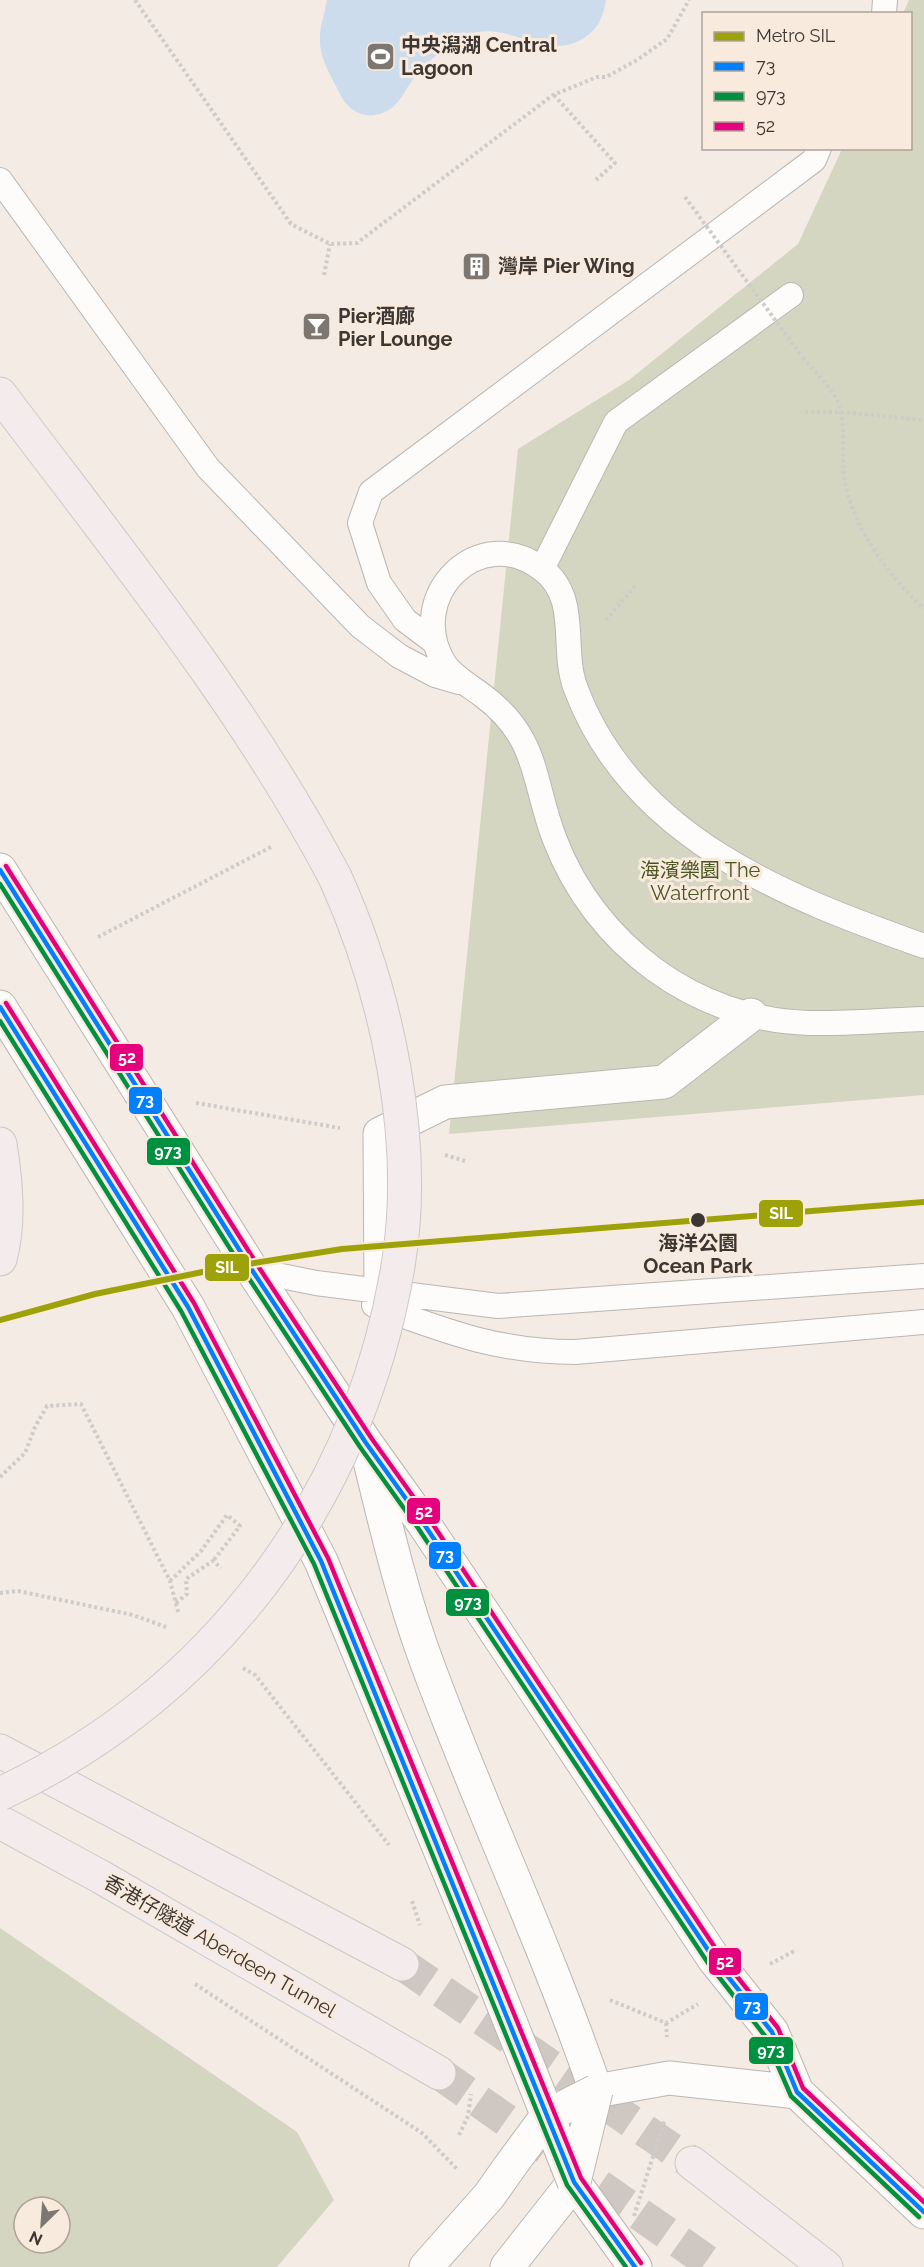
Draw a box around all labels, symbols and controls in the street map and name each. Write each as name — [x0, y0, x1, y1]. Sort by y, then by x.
legend — [702, 12, 912, 150]
text: Metro SIL — [756, 25, 836, 46]
place label: 中央潟湖 Central Lagoon — [401, 33, 557, 80]
sports icon: 中央潟湖 Central Lagoon — [364, 40, 396, 72]
text: 73 — [756, 55, 775, 76]
text: 973 — [756, 85, 786, 106]
text: 52 — [756, 115, 775, 136]
building icon: 灣岸 Pier Wing — [461, 250, 493, 282]
place label: 灣岸 Pier Wing — [498, 254, 635, 278]
place label: Pier酒廊 Pier Lounge — [338, 304, 452, 351]
bar icon: Pier酒廊 Pier Lounge — [301, 311, 333, 343]
park label: 海濱樂園 The Waterfront — [640, 858, 761, 905]
line badge: 52 — [109, 1043, 144, 1072]
text: 52 — [118, 1048, 136, 1067]
line badge: 73 — [128, 1086, 163, 1115]
text: 73 — [136, 1091, 154, 1110]
line badge: 973 — [146, 1137, 191, 1166]
text: 973 — [154, 1142, 182, 1161]
line badge: SIL — [758, 1199, 804, 1228]
text: SIL — [769, 1204, 794, 1223]
marker: 海洋公園 Ocean Park — [689, 1211, 707, 1229]
place label: 海洋公園 Ocean Park — [643, 1231, 754, 1278]
line badge: SIL — [204, 1253, 250, 1282]
text: SIL — [215, 1258, 240, 1277]
line badge: 52 — [406, 1497, 441, 1525]
text: 52 — [415, 1502, 433, 1521]
line badge: 73 — [428, 1541, 462, 1570]
text: 73 — [436, 1546, 454, 1565]
line badge: 973 — [445, 1588, 490, 1617]
text: 973 — [454, 1593, 482, 1612]
street label: 香港仔隧道 Aberdeen Tunnel — [99, 1869, 341, 2023]
line badge: 52 — [708, 1947, 742, 1976]
text: 52 — [716, 1952, 734, 1971]
line badge: 73 — [734, 1992, 769, 2021]
text: 73 — [743, 1997, 761, 2016]
line badge: 973 — [748, 2036, 794, 2065]
text: 973 — [757, 2041, 785, 2060]
north arrow — [12, 2195, 72, 2255]
text: N — [26, 2227, 45, 2249]

